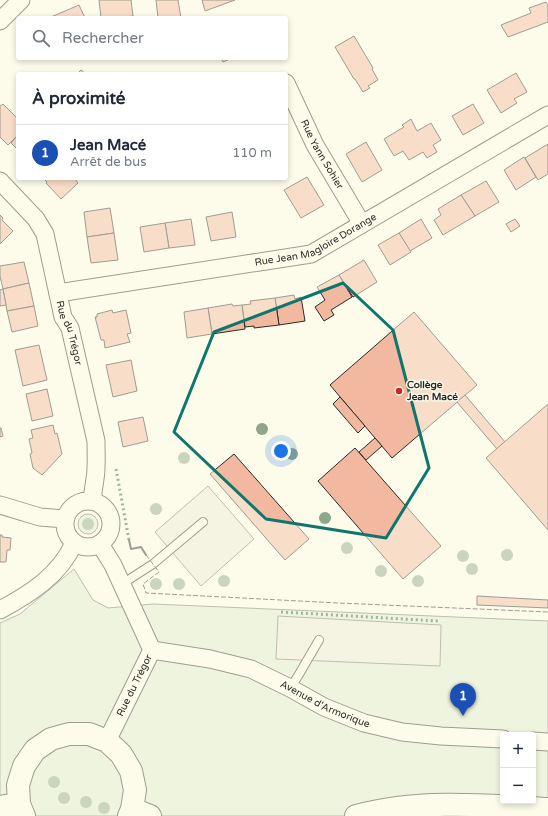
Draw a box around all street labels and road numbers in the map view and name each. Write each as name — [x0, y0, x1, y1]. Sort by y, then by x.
street label: Rue Yann Sohier — [298, 118, 346, 192]
street label: Rue Jean Magloire Dorange — [254, 211, 379, 269]
street label: Rue du Trégor — [54, 300, 84, 367]
street label: Rue du Trégor — [114, 652, 155, 718]
street label: Avenue d'Armorique — [278, 678, 371, 730]

